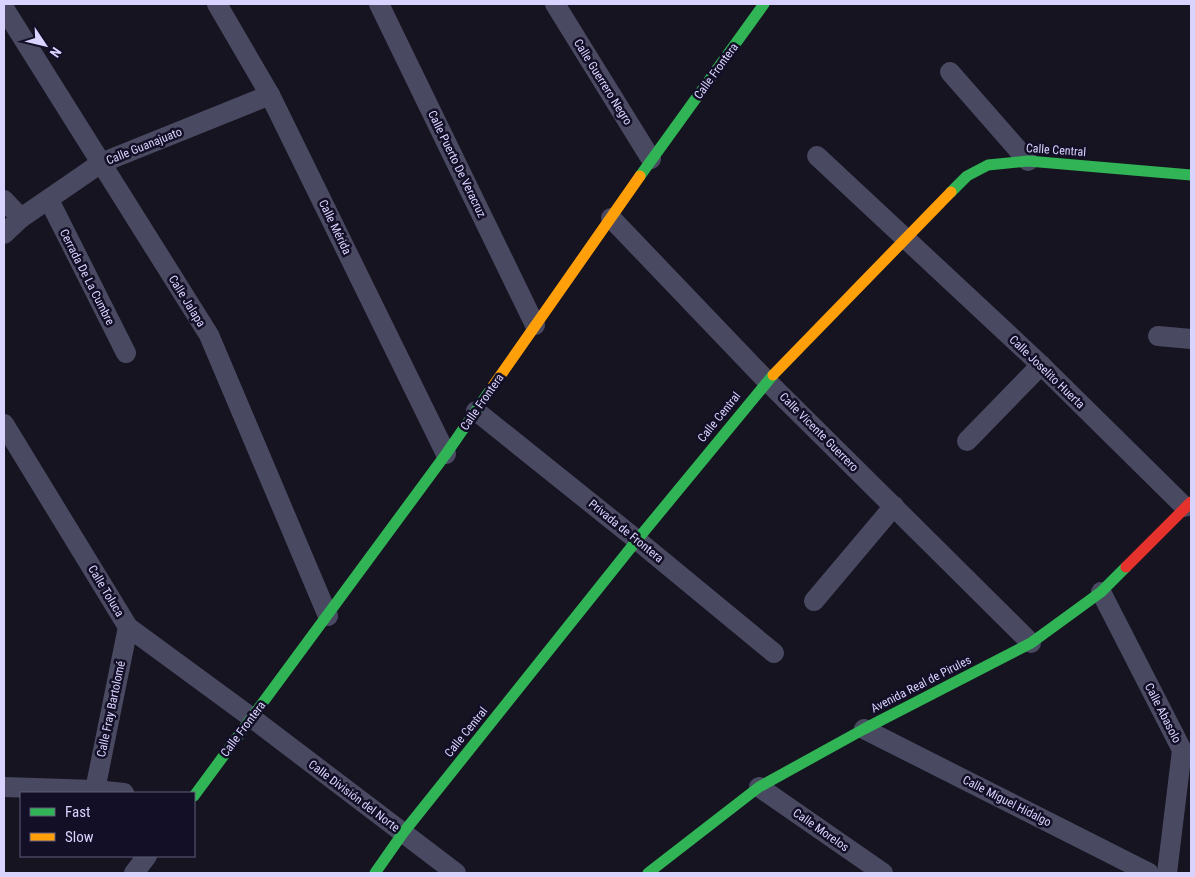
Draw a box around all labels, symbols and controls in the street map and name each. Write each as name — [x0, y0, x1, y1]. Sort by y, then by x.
north arrow — [20, 20, 70, 70]
street label: Calle Guerrero Negro — [571, 36, 635, 128]
street label: Calle Frontera — [691, 40, 741, 102]
text: N — [47, 44, 65, 61]
street label: Calle Puerto De Veracruz — [425, 108, 489, 220]
street label: Calle Guanajuato — [104, 124, 184, 168]
street label: Calle Central — [1026, 141, 1086, 159]
street label: Calle Mérida — [316, 197, 354, 257]
street label: Cerrada De La Cumbre — [57, 227, 117, 328]
street label: Calle Jalapa — [166, 273, 208, 330]
street label: Calle Joselito Huerta — [1006, 333, 1088, 412]
street label: Calle Frontera — [457, 371, 507, 433]
street label: Calle Central — [695, 389, 743, 445]
street label: Calle Vicente Guerrero — [777, 390, 861, 474]
street label: Privada de Frontera — [586, 497, 666, 566]
street label: Calle Toluca — [85, 563, 127, 620]
street label: Avenida Real de Pirules — [869, 653, 973, 715]
street label: Calle Fray Bartolomé — [94, 659, 128, 758]
street label: Calle Abasolo — [1142, 681, 1184, 745]
street label: Calle Frontera — [218, 698, 269, 759]
street label: Calle Central — [442, 704, 490, 760]
street label: Calle División del Norte — [306, 757, 403, 835]
street label: Calle Miguel Hidalgo — [960, 773, 1054, 829]
legend — [20, 792, 195, 857]
text: Fast — [65, 803, 90, 821]
street label: Calle Morelos — [790, 806, 852, 854]
text: Slow — [65, 828, 94, 846]

